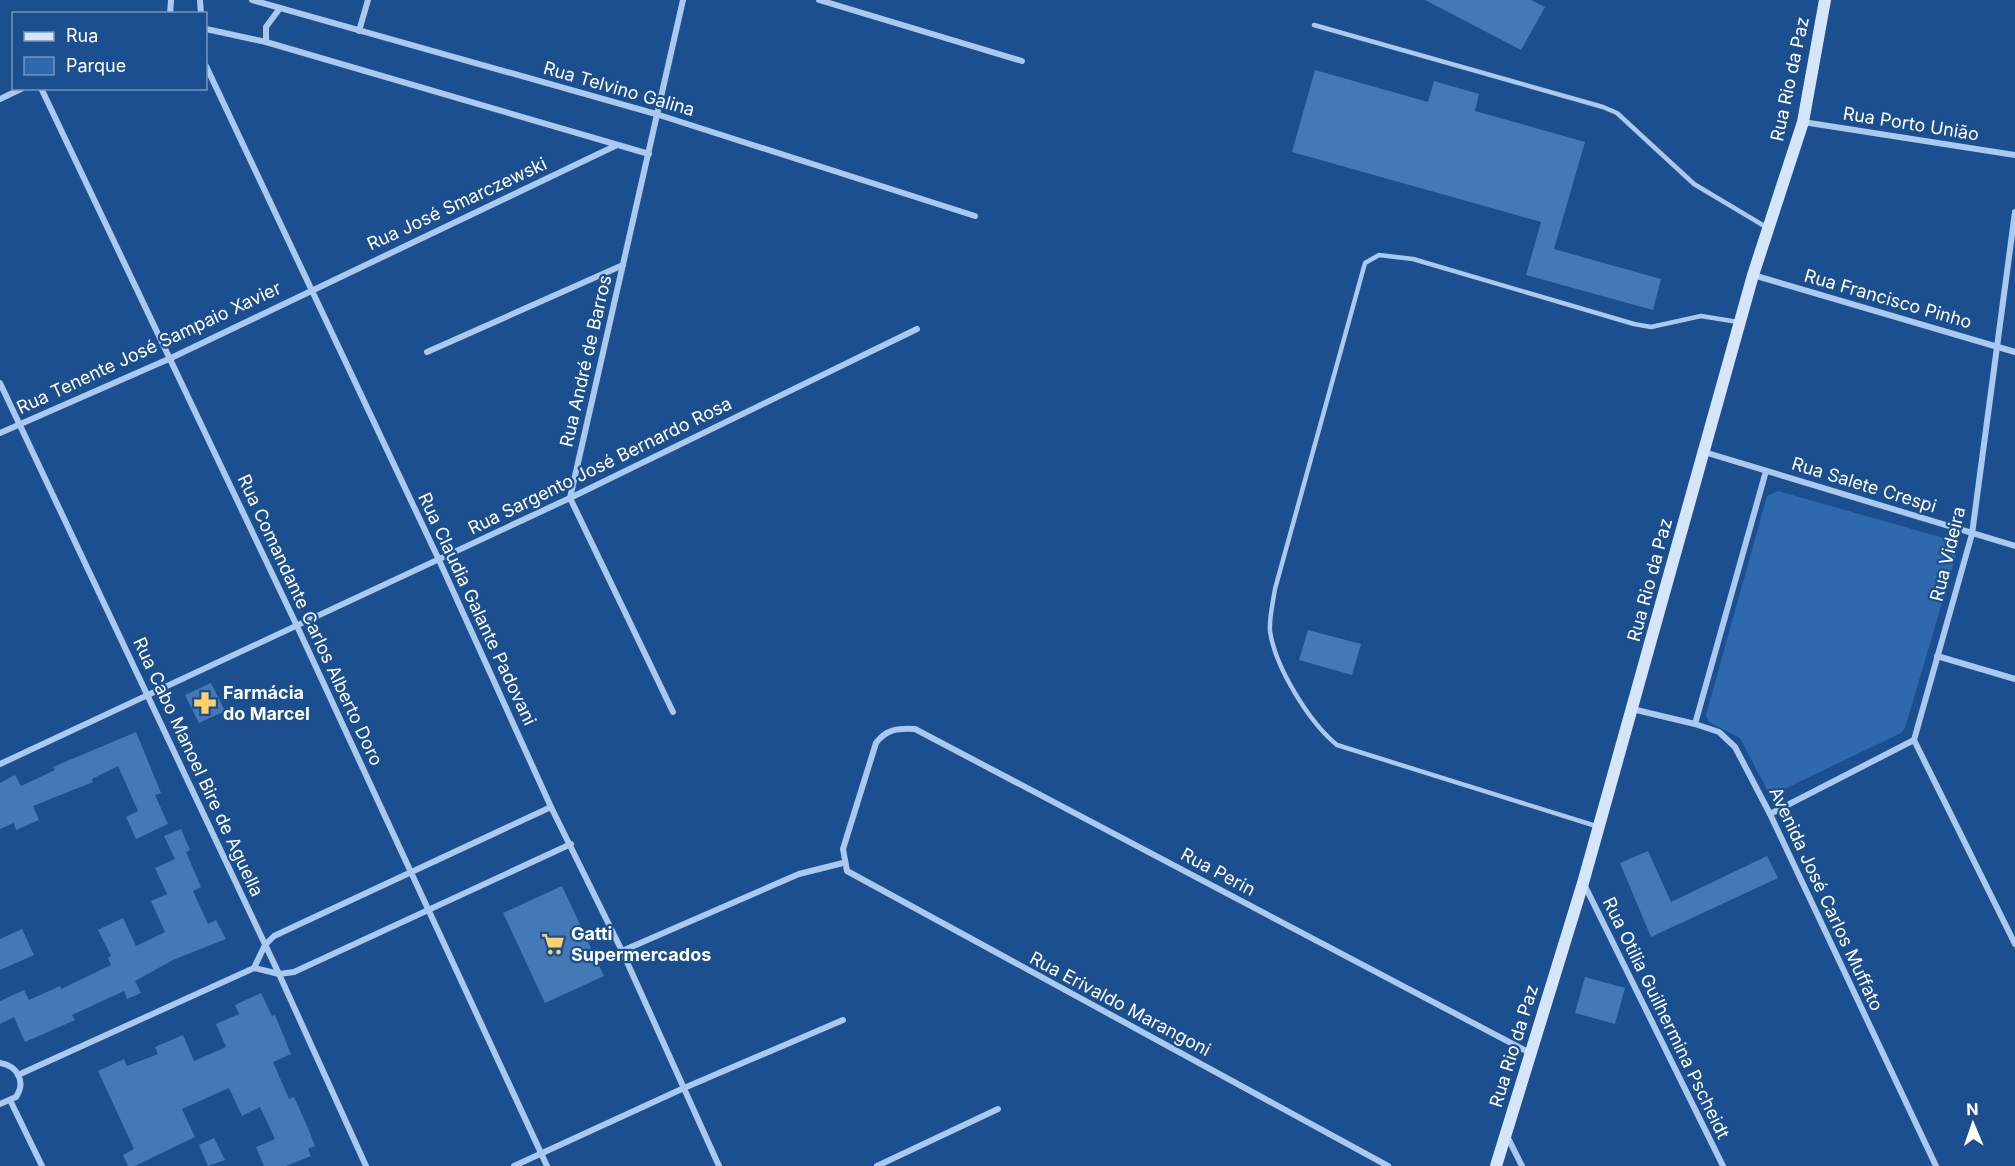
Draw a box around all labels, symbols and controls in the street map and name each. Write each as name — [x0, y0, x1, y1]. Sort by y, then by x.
legend — [12, 12, 207, 90]
street label: Rua Rio da Paz — [1766, 15, 1813, 143]
text: Rua — [66, 25, 98, 46]
text: Parque — [66, 55, 126, 76]
street label: Rua Telvino Galina — [541, 57, 697, 120]
street label: Rua Porto União — [1842, 102, 1981, 145]
street label: Rua José Smarczewski — [364, 153, 550, 254]
street label: Rua Francisco Pinho — [1802, 265, 1974, 332]
street label: Rua André de Barros — [556, 273, 616, 449]
street label: Rua Tenente José Sampaio Xavier — [13, 277, 284, 418]
street label: Rua Sargento José Bernardo Rosa — [465, 392, 735, 539]
street label: Rua Salete Crespi — [1789, 453, 1939, 517]
street label: Rua Comandante Carlos Alberto Doro — [234, 471, 387, 769]
street label: Rua Claudia Galante Padovani — [414, 489, 541, 728]
street label: Rua Videira — [1926, 504, 1969, 603]
street label: Rua Rio da Paz — [1623, 516, 1676, 644]
street label: Rua Cabo Manoel Bire de Aguella — [129, 634, 268, 900]
place label: Farmácia do Marcel — [223, 682, 310, 724]
pharmacy icon: Farmácia do Marcel — [192, 690, 218, 716]
street label: Avenida José Carlos Muffato — [1765, 783, 1888, 1014]
street label: Rua Perin — [1177, 843, 1259, 900]
street label: Rua Otilia Guilhermina Pscheidt — [1599, 894, 1734, 1142]
place label: Gatti Supermercados — [571, 923, 711, 965]
supermarket icon: Gatti Supermercados — [540, 931, 566, 957]
street label: Rua Erivaldo Marangoni — [1026, 947, 1214, 1060]
street label: Rua Rio da Paz — [1485, 982, 1542, 1110]
north arrow — [1943, 1094, 2003, 1154]
text: N — [1966, 1099, 1979, 1119]

